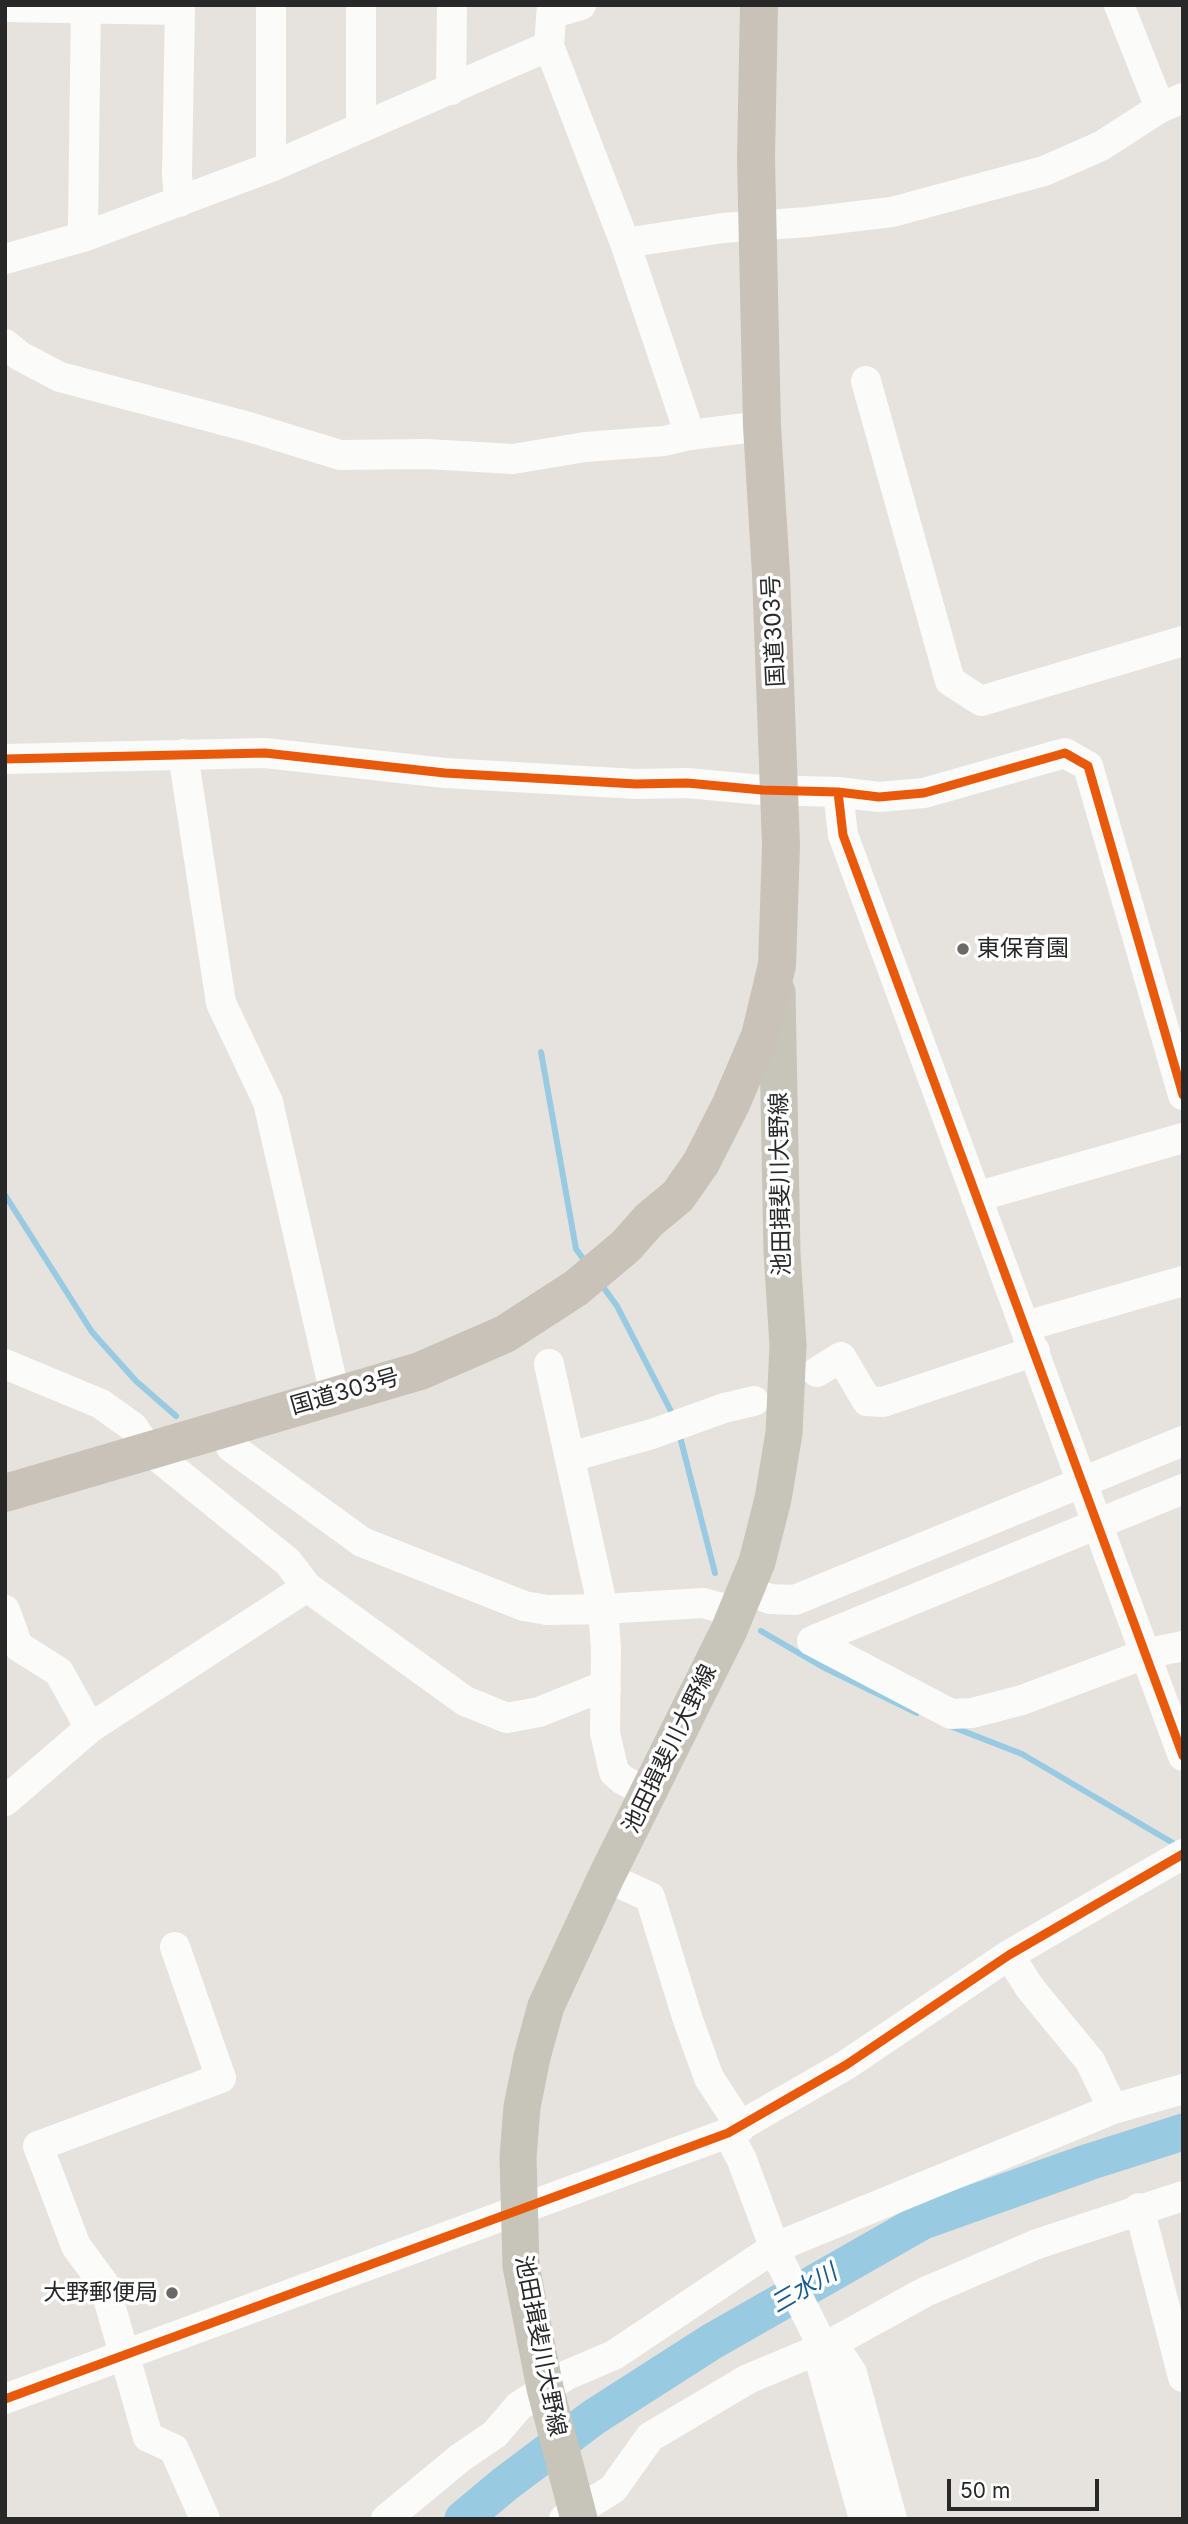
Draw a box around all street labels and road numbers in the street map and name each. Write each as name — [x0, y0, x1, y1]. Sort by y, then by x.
street label: 国道303号 — [757, 574, 791, 688]
street label: 池田揖斐川大野線 — [766, 1092, 796, 1276]
street label: 国道303号 — [287, 1363, 403, 1421]
street label: 池田揖斐川大野線 — [617, 1660, 723, 1838]
street label: 池田揖斐川大野線 — [509, 2253, 571, 2439]

